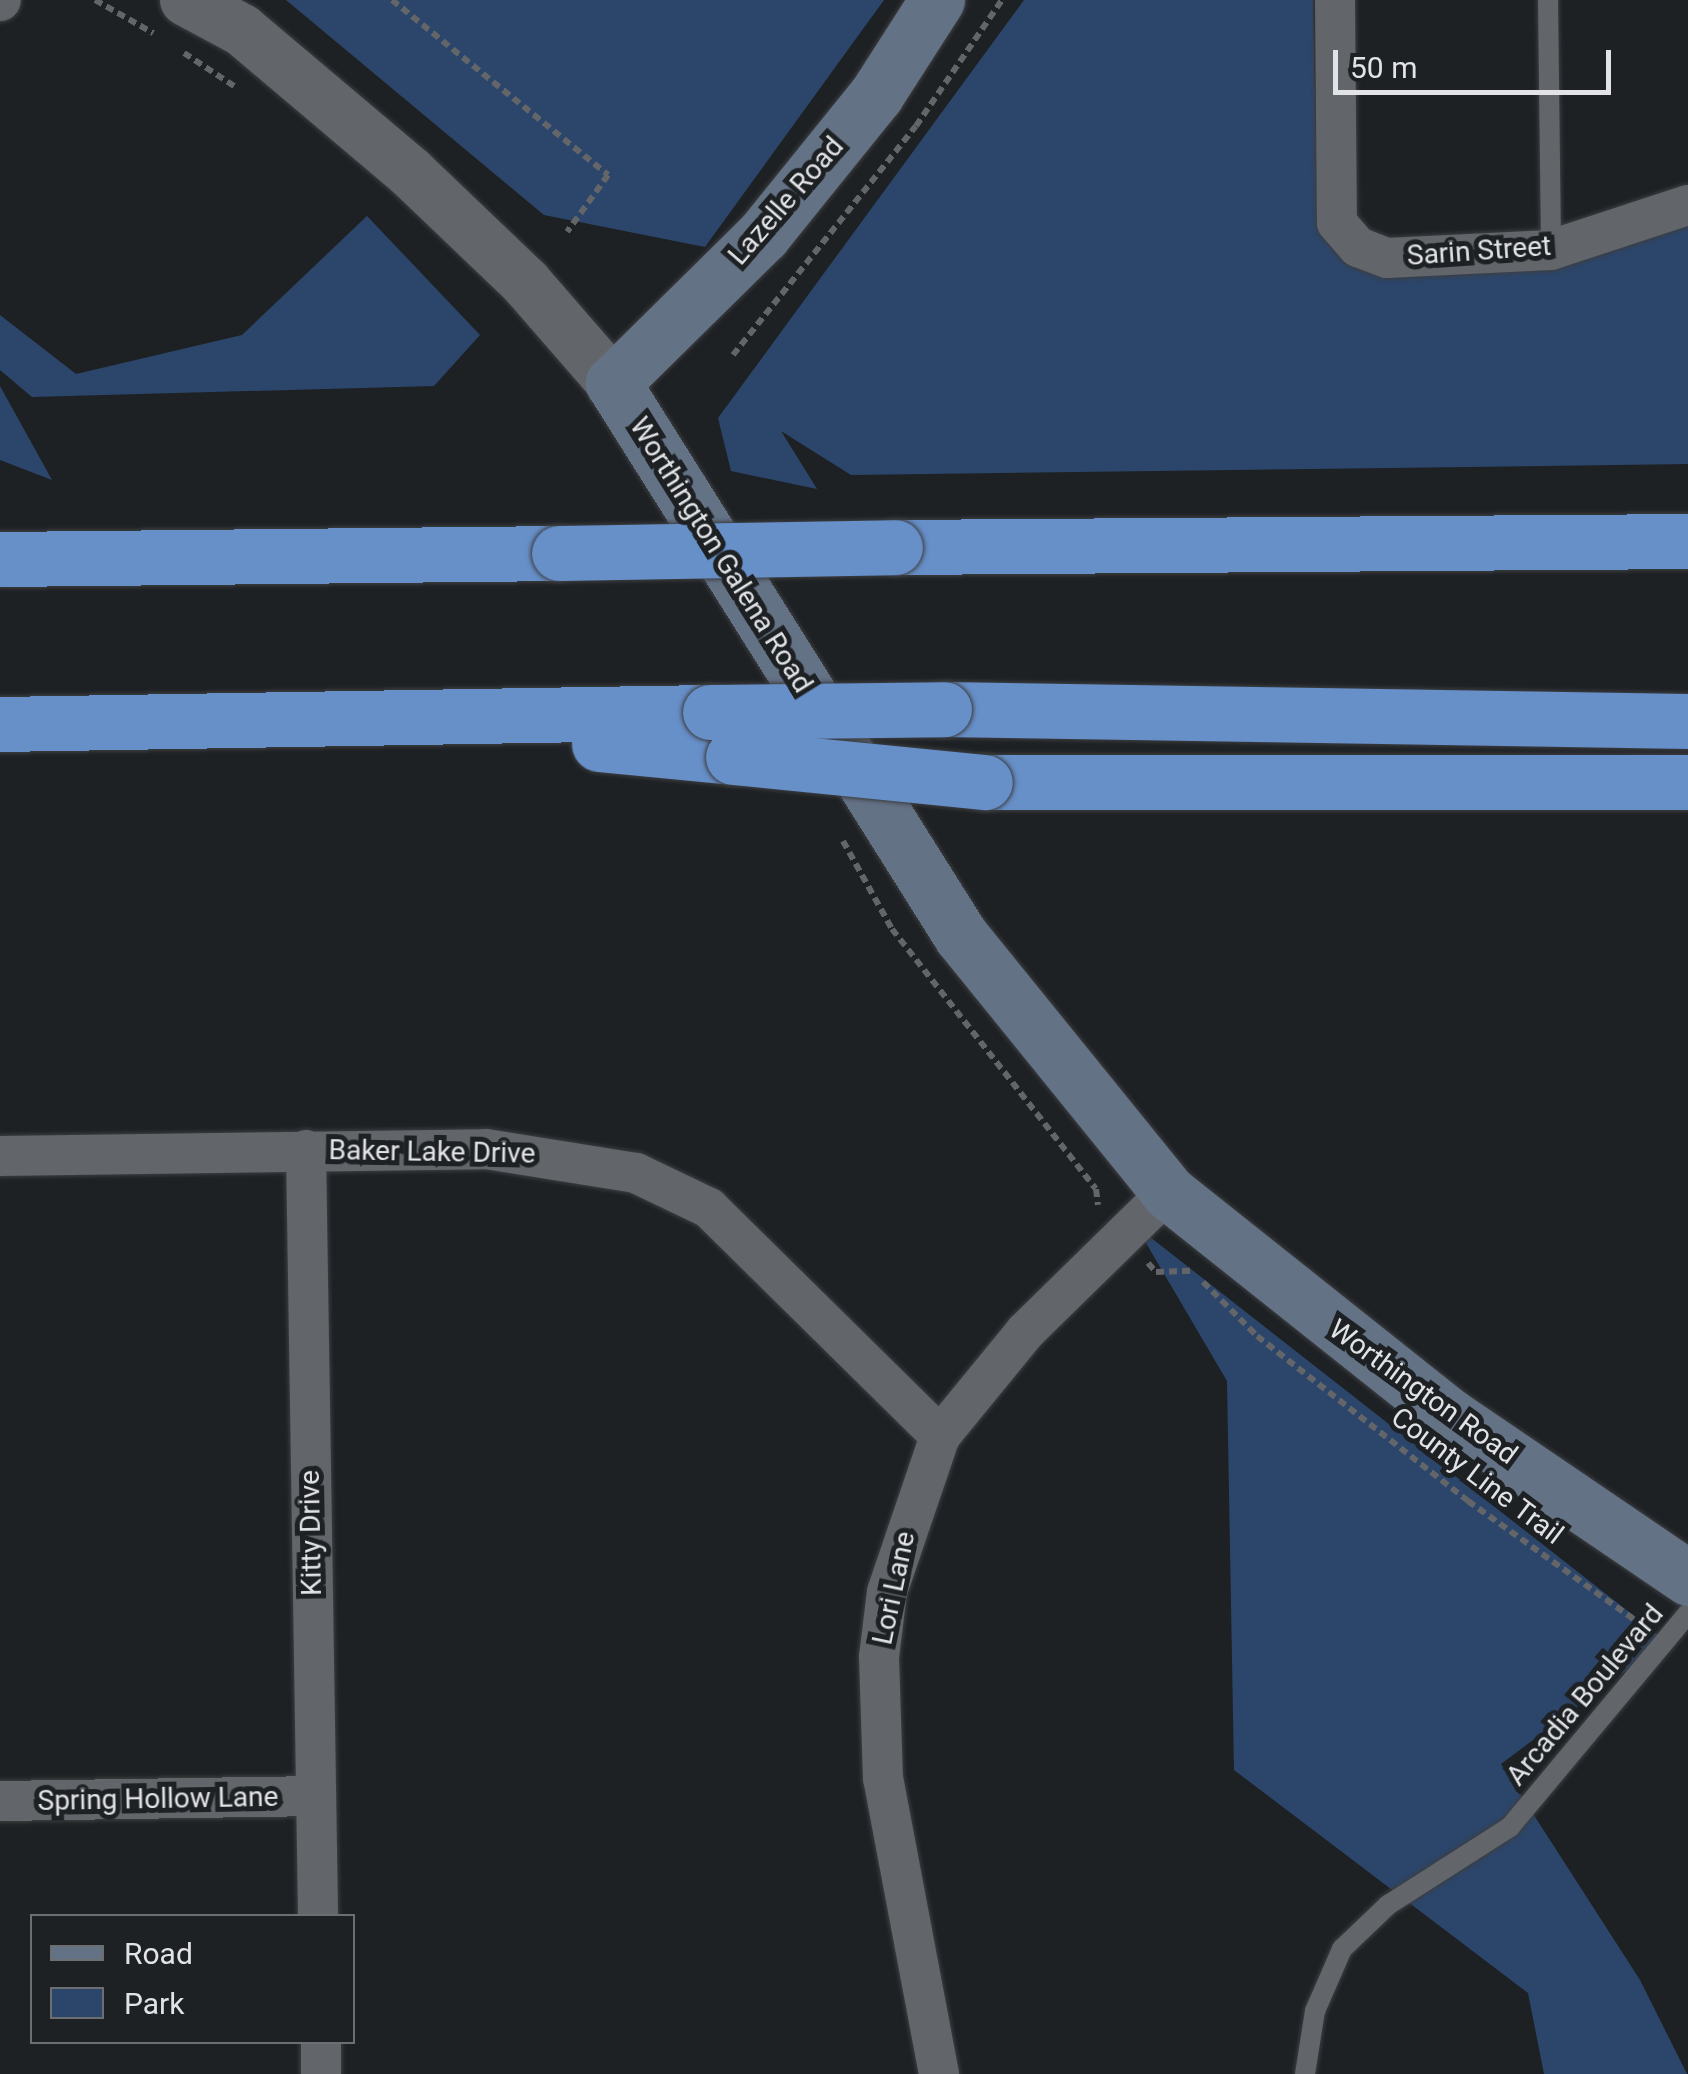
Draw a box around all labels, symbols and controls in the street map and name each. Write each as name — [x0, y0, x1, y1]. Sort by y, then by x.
scale bar — [1338, 30, 1616, 92]
text: 50 m — [1350, 50, 1417, 85]
street label: Lazelle Road — [721, 130, 851, 272]
street label: Sarin Street — [1406, 229, 1552, 273]
street label: Worthington Galena Road — [622, 411, 820, 699]
street label: Baker Lake Drive — [328, 1133, 536, 1171]
street label: Worthington Road — [1322, 1312, 1524, 1472]
street label: County Line Trail — [1384, 1400, 1570, 1552]
street label: Kitty Drive — [293, 1470, 329, 1596]
street label: Lori Lane — [866, 1528, 922, 1648]
street label: Arcadia Boulevard — [1499, 1598, 1671, 1792]
street label: Spring Hollow Lane — [37, 1780, 279, 1818]
legend — [30, 1914, 355, 2044]
text: Road — [124, 1936, 193, 1971]
text: Park — [124, 1986, 184, 2021]

